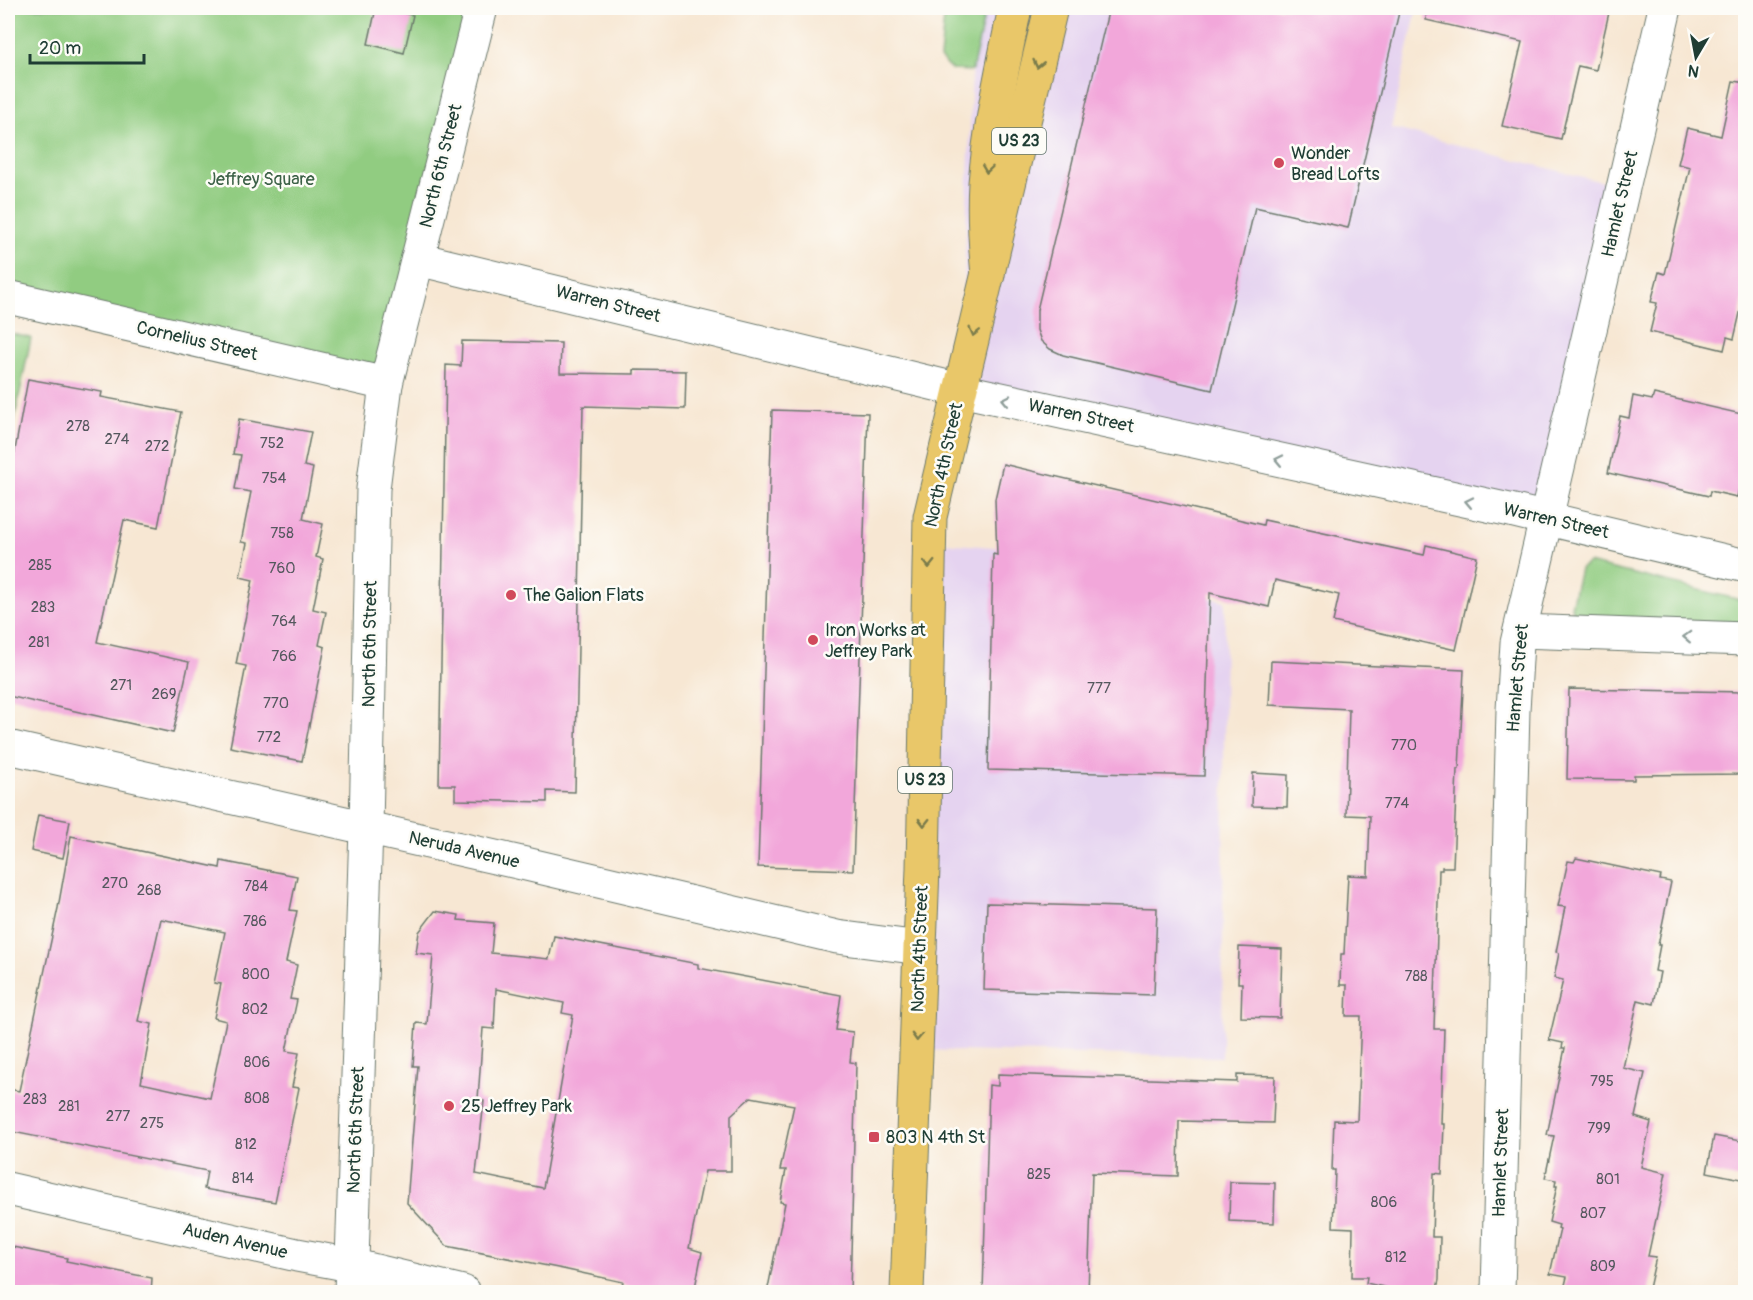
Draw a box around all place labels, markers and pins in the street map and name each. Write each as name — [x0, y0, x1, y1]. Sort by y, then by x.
place label: Wonder Bread Lofts — [1291, 142, 1380, 186]
marker: Wonder Bread Lofts — [1272, 156, 1286, 170]
place label: The Galion Flats — [523, 584, 644, 607]
marker: The Galion Flats — [504, 588, 518, 602]
place label: Iron Works at Jeffrey Park — [825, 619, 926, 663]
marker: Iron Works at Jeffrey Park — [806, 633, 820, 647]
place label: 25 Jeffrey Park — [461, 1095, 573, 1118]
marker: 25 Jeffrey Park — [442, 1099, 456, 1113]
place label: 803 N 4th St — [886, 1126, 986, 1149]
marker: 803 N 4th St — [867, 1130, 881, 1144]

